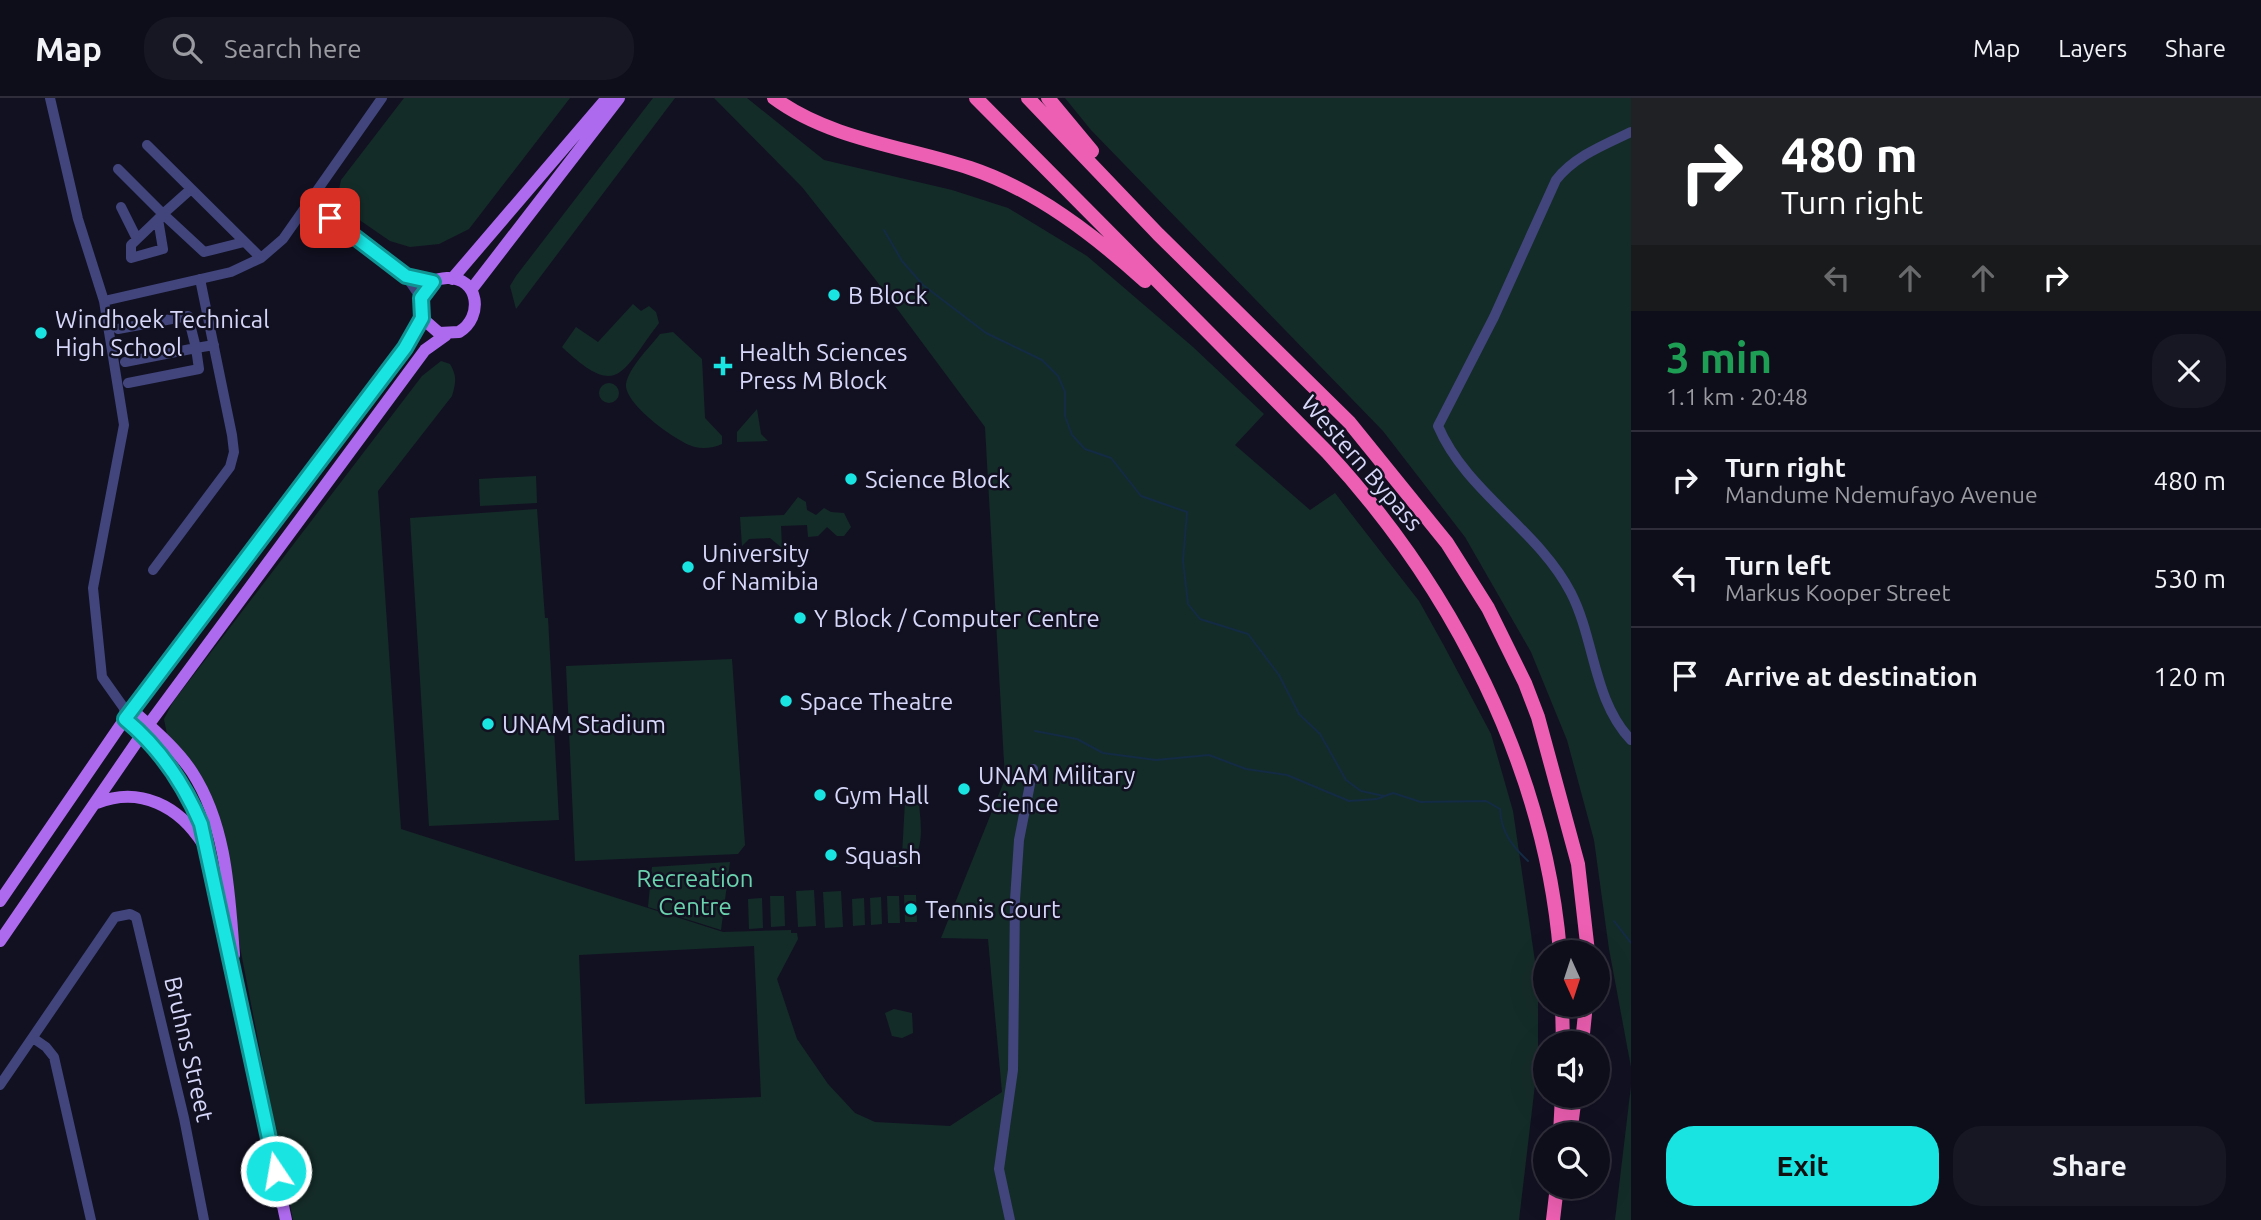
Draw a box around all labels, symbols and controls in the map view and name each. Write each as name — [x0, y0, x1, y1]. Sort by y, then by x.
search box — [144, 17, 634, 80]
icon: search — [168, 29, 206, 67]
text: Map — [35, 30, 102, 67]
text: Search here — [224, 34, 362, 63]
text: Map — [1973, 35, 2020, 62]
text: Layers — [2058, 35, 2127, 62]
text: Share — [2165, 35, 2226, 62]
icon: right — [1666, 126, 1757, 217]
text: 480 m — [1781, 126, 1918, 181]
text: Turn right — [1781, 184, 1923, 220]
pin — [300, 188, 360, 248]
icon: arrive — [311, 199, 349, 237]
icon: left — [1818, 259, 1856, 297]
icon: ahead — [1891, 259, 1929, 297]
icon: ahead — [1964, 259, 2002, 297]
icon: right — [2037, 259, 2075, 297]
place label: B Block — [848, 282, 928, 309]
marker: B Block — [826, 287, 842, 303]
place label: Windhoek Technical High School — [55, 306, 269, 361]
marker: Windhoek Technical High School — [33, 325, 49, 341]
text: 3 min — [1666, 334, 1772, 381]
button: close — [2152, 334, 2226, 408]
place label: Health Sciences Press M Block — [739, 339, 908, 394]
marker: Health Sciences Press M Block — [713, 356, 733, 376]
text: 1.1 km · 20:48 — [1666, 384, 1808, 409]
street label: Western Bypass — [1296, 390, 1428, 536]
text: Turn right — [1725, 453, 1846, 482]
icon: right — [1666, 461, 1704, 499]
place label: Science Block — [865, 466, 1010, 493]
text: 480 m — [2154, 466, 2226, 495]
marker: Science Block — [843, 471, 859, 487]
text: Mandume Ndemufayo Avenue — [1725, 482, 2038, 507]
place label: University of Namibia — [702, 540, 819, 595]
text: Turn left — [1725, 551, 1831, 580]
marker: University of Namibia — [680, 559, 696, 575]
icon: left — [1666, 559, 1704, 597]
text: 530 m — [2154, 564, 2226, 593]
text: Markus Kooper Street — [1725, 580, 1950, 605]
place label: Y Block / Computer Centre — [814, 605, 1100, 632]
marker: Y Block / Computer Centre — [792, 610, 808, 626]
icon: arrive — [1666, 657, 1704, 695]
text: Arrive at destination — [1725, 662, 1978, 691]
text: 120 m — [2154, 662, 2226, 691]
place label: Space Theatre — [800, 688, 953, 715]
marker: Space Theatre — [778, 693, 794, 709]
place label: UNAM Stadium — [502, 711, 666, 738]
marker: UNAM Stadium — [480, 716, 496, 732]
place label: UNAM Military Science — [978, 762, 1136, 817]
marker: UNAM Military Science — [956, 781, 972, 797]
place label: Gym Hall — [834, 782, 929, 809]
marker: Gym Hall — [812, 787, 828, 803]
place label: Squash — [845, 842, 922, 869]
marker: Squash — [823, 847, 839, 863]
park label: Recreation Centre — [637, 865, 753, 920]
place label: Tennis Court — [925, 896, 1061, 923]
marker: Tennis Court — [903, 901, 919, 917]
north arrow — [1533, 940, 1610, 1017]
map controls — [1533, 940, 1610, 1199]
street label: Bruhns Street — [159, 974, 219, 1125]
button: sound — [1533, 1031, 1610, 1108]
button: search — [1533, 1122, 1610, 1199]
button: Exit — [1666, 1126, 1939, 1206]
button: Share — [1953, 1126, 2226, 1206]
position arrow — [239, 1134, 313, 1208]

